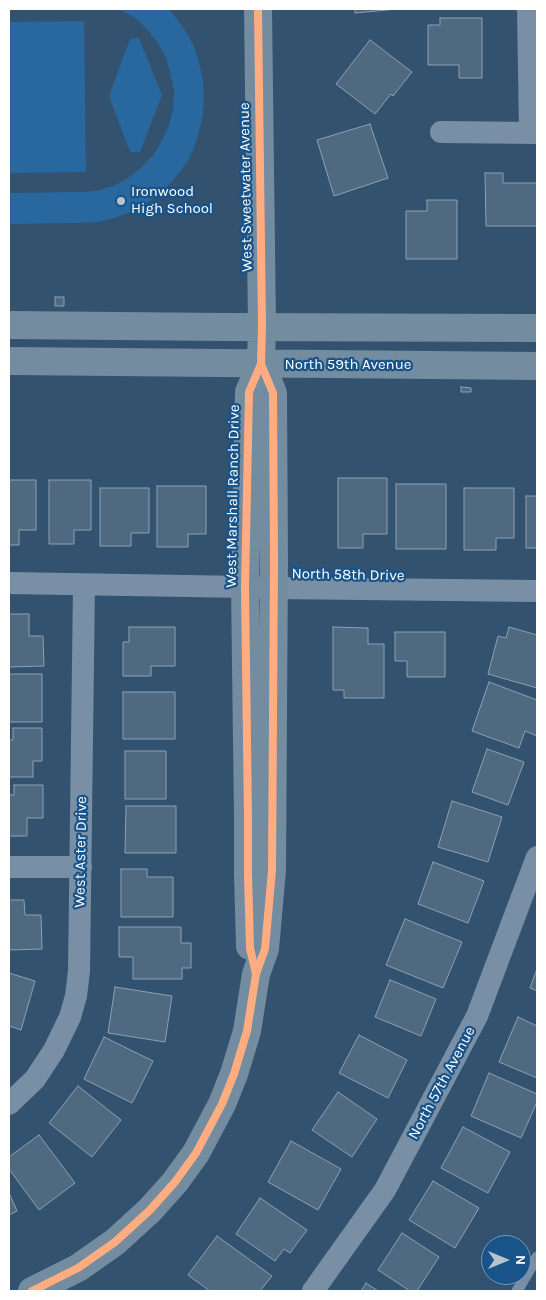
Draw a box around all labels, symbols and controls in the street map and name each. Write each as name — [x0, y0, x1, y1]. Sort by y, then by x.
street label: West Sweetwater Avenue — [236, 102, 256, 272]
place label: Ironwood High School — [131, 183, 213, 218]
marker: Ironwood High School — [115, 195, 127, 207]
street label: North 59th Avenue — [285, 356, 411, 374]
street label: West Marshall Ranch Drive — [222, 404, 244, 588]
street label: North 58th Drive — [291, 565, 405, 585]
street label: West Aster Drive — [71, 796, 91, 908]
street label: North 57th Avenue — [405, 1023, 479, 1143]
north arrow — [481, 1235, 531, 1285]
text: N — [512, 1255, 529, 1265]

